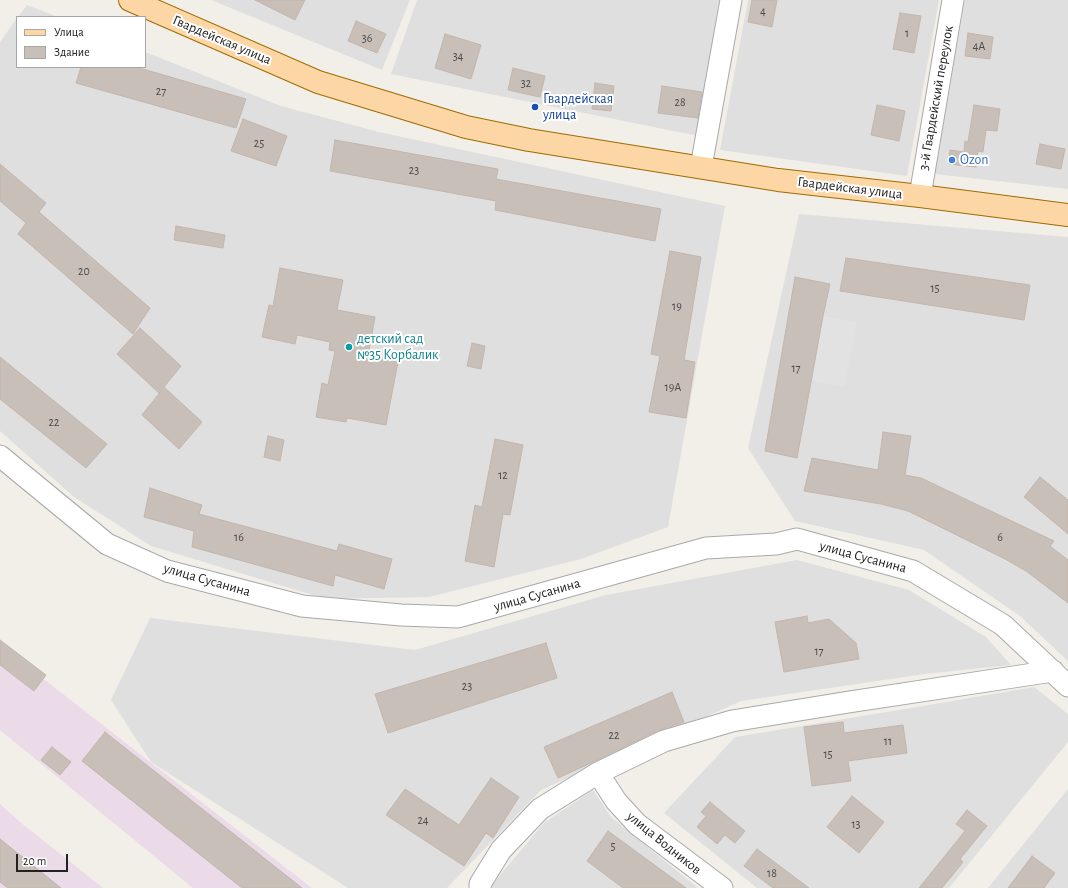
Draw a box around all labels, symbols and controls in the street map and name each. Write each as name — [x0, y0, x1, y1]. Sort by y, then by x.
house number: 4 — [760, 4, 766, 18]
street label: Гвардейская улица — [170, 12, 274, 68]
legend — [16, 16, 146, 68]
street label: 3-й Гвардейский переулок — [915, 24, 957, 172]
text: Улица — [54, 26, 84, 38]
house number: 1 — [905, 26, 909, 40]
house number: 36 — [362, 31, 372, 45]
house number: 4А — [973, 39, 985, 53]
text: Здание — [54, 46, 90, 58]
house number: 34 — [453, 49, 463, 63]
house number: 32 — [521, 76, 531, 90]
house number: 27 — [156, 84, 166, 98]
place label: Гвардейская улица — [543, 91, 613, 124]
house number: 28 — [674, 95, 686, 109]
marker: Гвардейская улица — [530, 102, 540, 112]
house number: 25 — [254, 136, 264, 150]
place label: Ozon — [960, 152, 988, 168]
marker: Ozon — [947, 155, 957, 165]
house number: 23 — [409, 163, 419, 177]
street label: Гвардейская улица — [797, 173, 903, 203]
house number: 20 — [78, 264, 90, 278]
house number: 15 — [930, 281, 940, 295]
house number: 19 — [672, 299, 682, 313]
place label: детский сад №35 Корбалик — [357, 331, 438, 364]
marker: детский сад №35 Корбалик — [344, 342, 354, 352]
house number: 17 — [791, 361, 801, 375]
house number: 19А — [665, 380, 681, 394]
house number: 22 — [49, 415, 59, 429]
house number: 12 — [498, 468, 508, 482]
house number: 16 — [234, 530, 244, 544]
house number: 6 — [997, 530, 1003, 544]
street label: улица Сусанина — [818, 537, 908, 577]
street label: улица Сусанина — [162, 560, 252, 600]
street label: улица Сусанина — [492, 575, 582, 615]
house number: 17 — [814, 644, 824, 658]
house number: 23 — [462, 679, 472, 693]
house number: 22 — [609, 728, 619, 742]
house number: 11 — [884, 734, 892, 748]
house number: 15 — [823, 747, 833, 761]
street label: улица Водников — [623, 808, 705, 878]
house number: 24 — [417, 813, 429, 827]
house number: 13 — [851, 817, 861, 831]
house number: 5 — [610, 839, 616, 853]
scale bar — [18, 846, 70, 872]
text: 20 m — [23, 855, 46, 867]
house number: 18 — [767, 866, 777, 880]

